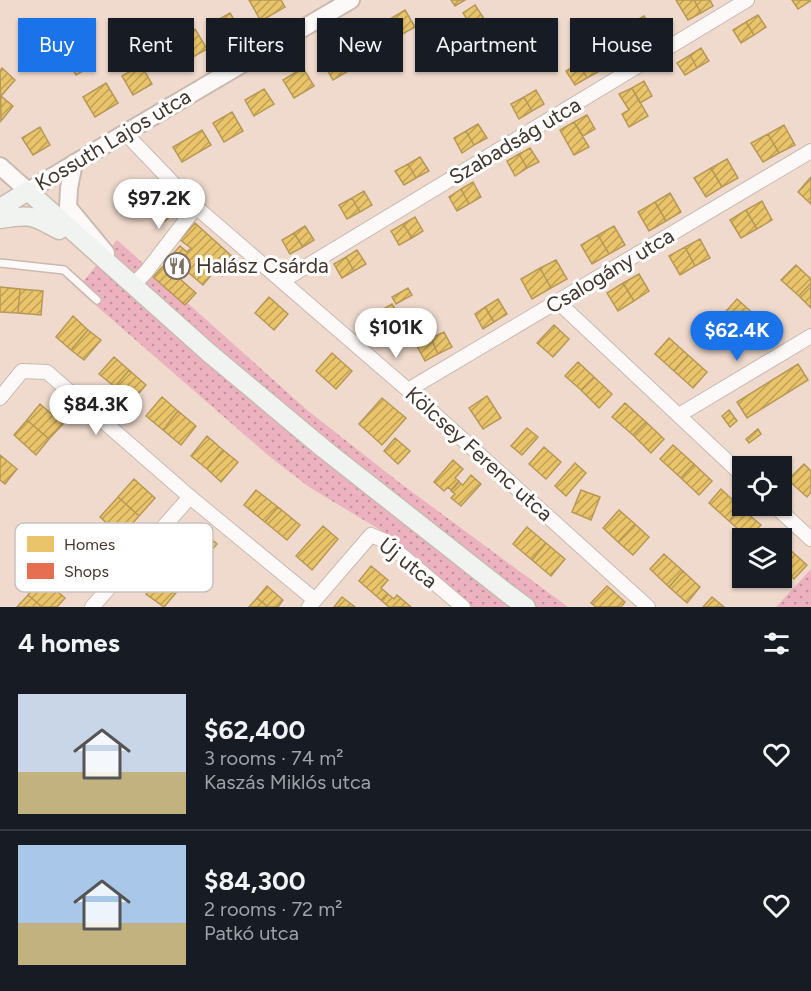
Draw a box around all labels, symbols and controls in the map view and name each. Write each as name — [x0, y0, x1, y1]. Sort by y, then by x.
chip: Buy — [18, 18, 96, 72]
chip: Rent — [108, 18, 194, 72]
chip: Filters — [206, 18, 305, 72]
chip: New — [317, 18, 403, 72]
chip: Apartment — [415, 18, 558, 72]
chip: House — [570, 18, 673, 72]
street label: Kossuth Lajos utca — [30, 83, 195, 196]
street label: Szabadság utca — [444, 92, 585, 190]
pin: $97.2K — [110, 179, 208, 230]
text: $97.2K — [127, 186, 191, 210]
street label: Csalogány utca — [541, 223, 678, 319]
restaurant icon: Halász Csárda — [162, 251, 192, 281]
place label: Halász Csárda — [196, 253, 329, 278]
pin: $101K — [354, 308, 438, 359]
pin: $62.4K — [688, 311, 786, 362]
text: $101K — [369, 315, 423, 339]
text: $62.4K — [704, 318, 770, 342]
street label: Kölcsey Ferenc utca — [401, 381, 558, 526]
pin: $84.3K — [47, 385, 145, 436]
text: $84.3K — [63, 392, 129, 416]
map controls — [732, 456, 792, 588]
button: locate — [732, 456, 792, 516]
legend — [15, 523, 213, 592]
button: layers — [732, 528, 792, 588]
street label: Új utca — [374, 532, 443, 593]
text: Homes — [64, 535, 115, 554]
text: Shops — [64, 562, 109, 581]
text: 4 homes — [18, 627, 120, 659]
icon: filters — [760, 627, 793, 660]
text: $62,400 — [204, 714, 305, 746]
icon: home — [66, 718, 138, 790]
icon: heart — [760, 738, 793, 771]
text: 3 rooms · 74 m² — [204, 746, 343, 770]
text: Kaszás Miklós utca — [204, 770, 371, 794]
text: $84,300 — [204, 865, 306, 897]
icon: home — [66, 869, 138, 941]
icon: heart — [760, 889, 793, 922]
text: 2 rooms · 72 m² — [204, 897, 342, 921]
text: Patkó utca — [204, 921, 299, 945]

